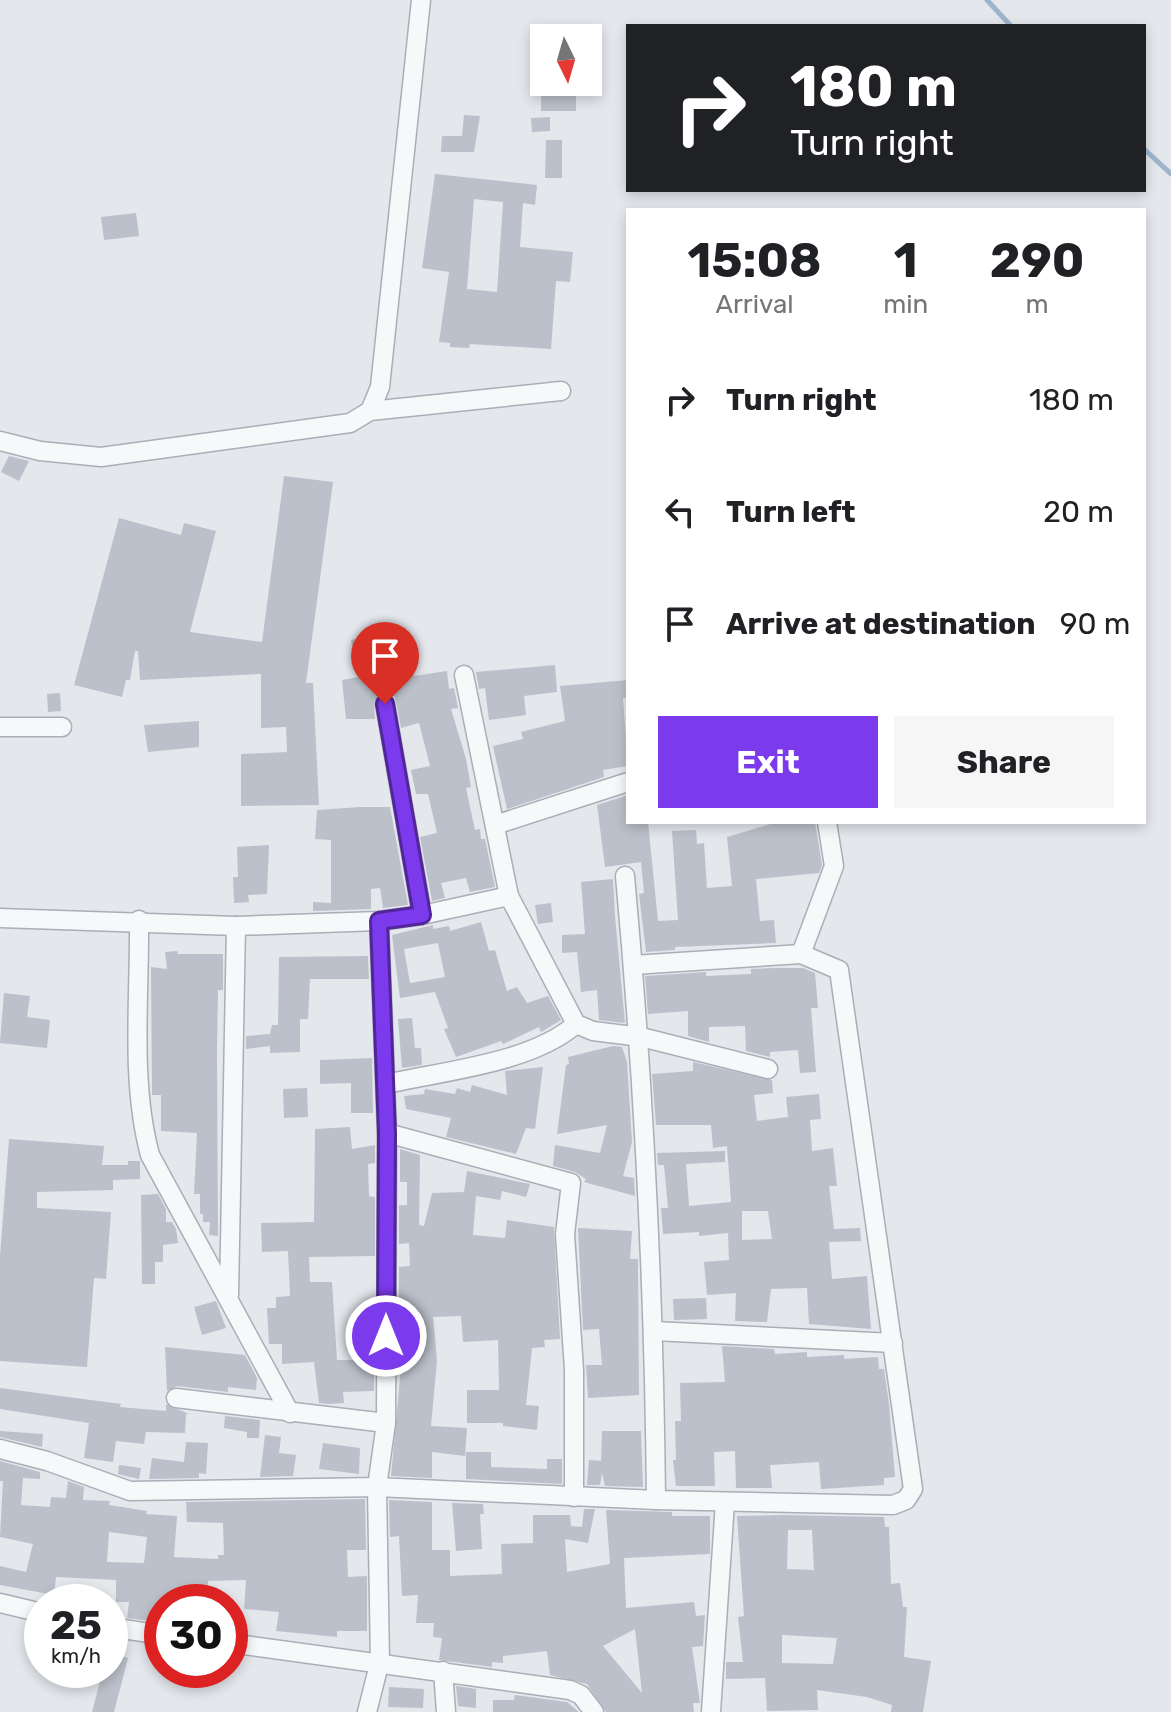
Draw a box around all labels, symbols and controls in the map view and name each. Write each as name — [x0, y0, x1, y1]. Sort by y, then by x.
north arrow — [530, 24, 602, 96]
map controls — [530, 24, 602, 96]
text: 180 m — [790, 54, 957, 120]
icon: right — [658, 56, 762, 160]
text: Turn right — [790, 121, 954, 164]
text: 15:08 — [688, 232, 822, 289]
text: 1 — [894, 232, 918, 289]
text: 290 — [990, 232, 1084, 289]
text: Arrival — [716, 289, 794, 320]
text: min — [883, 289, 928, 320]
text: m — [1026, 289, 1049, 320]
icon: right — [658, 378, 702, 422]
text: Turn right — [726, 382, 877, 418]
text: 180 m — [1029, 382, 1114, 418]
icon: left — [658, 490, 702, 534]
text: Turn left — [726, 494, 856, 530]
text: 20 m — [1043, 494, 1114, 530]
icon: arrive — [658, 602, 702, 646]
text: Arrive at destination — [726, 606, 1036, 642]
text: 90 m — [1060, 606, 1131, 642]
pin — [351, 622, 419, 704]
icon: arrive — [363, 634, 407, 678]
button: Exit — [658, 716, 878, 808]
button: Share — [894, 716, 1114, 808]
position arrow — [344, 1294, 428, 1378]
speed limit sign: 30 — [144, 1584, 248, 1688]
text: 25 — [50, 1602, 102, 1649]
text: km/h — [51, 1644, 101, 1668]

